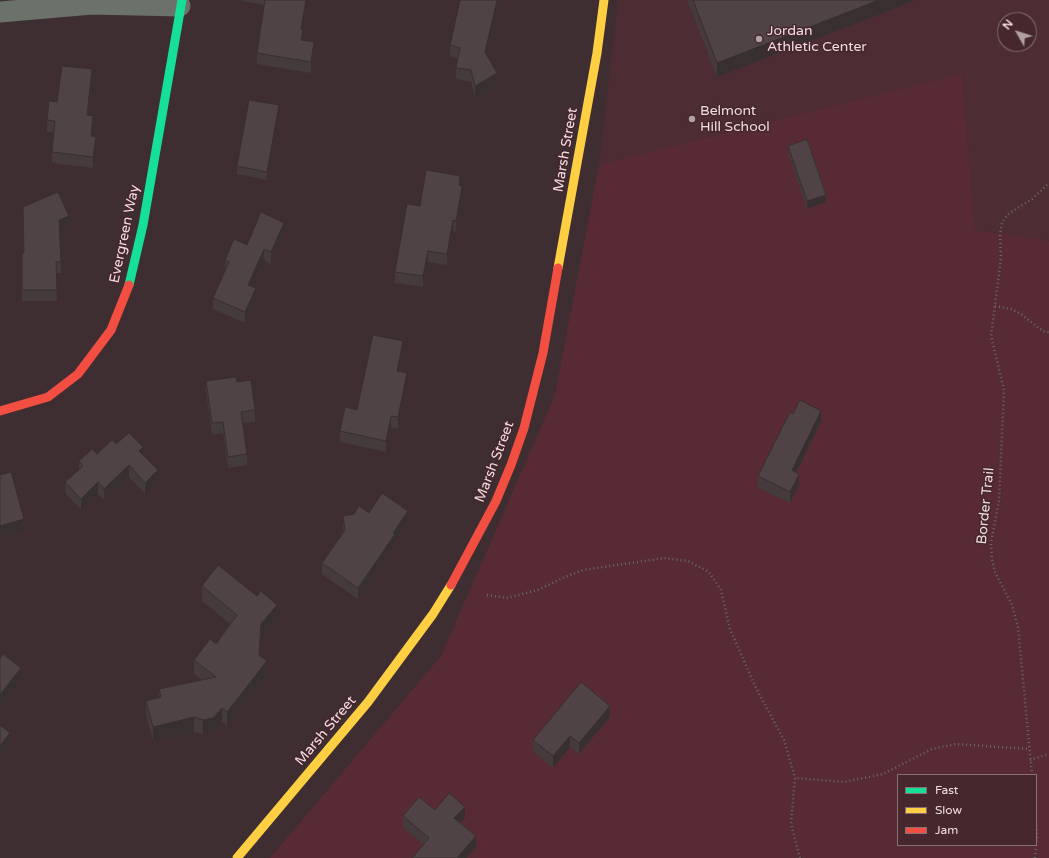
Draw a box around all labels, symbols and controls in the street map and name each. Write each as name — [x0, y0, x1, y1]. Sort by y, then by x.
north arrow — [997, 12, 1037, 52]
text: N — [1000, 17, 1016, 32]
place label: Jordan Athletic Center — [767, 23, 867, 56]
marker: Jordan Athletic Center — [754, 34, 764, 44]
place label: Belmont Hill School — [700, 103, 770, 136]
street label: Marsh Street — [550, 106, 582, 194]
marker: Belmont Hill School — [687, 114, 697, 124]
street label: Evergreen Way — [106, 183, 144, 285]
street label: Marsh Street — [472, 419, 518, 505]
street label: Border Trail — [974, 467, 998, 545]
street label: Marsh Street — [292, 693, 360, 769]
legend — [897, 774, 1037, 846]
text: Fast — [935, 783, 958, 797]
text: Slow — [935, 803, 962, 817]
text: Jam — [935, 823, 958, 837]

